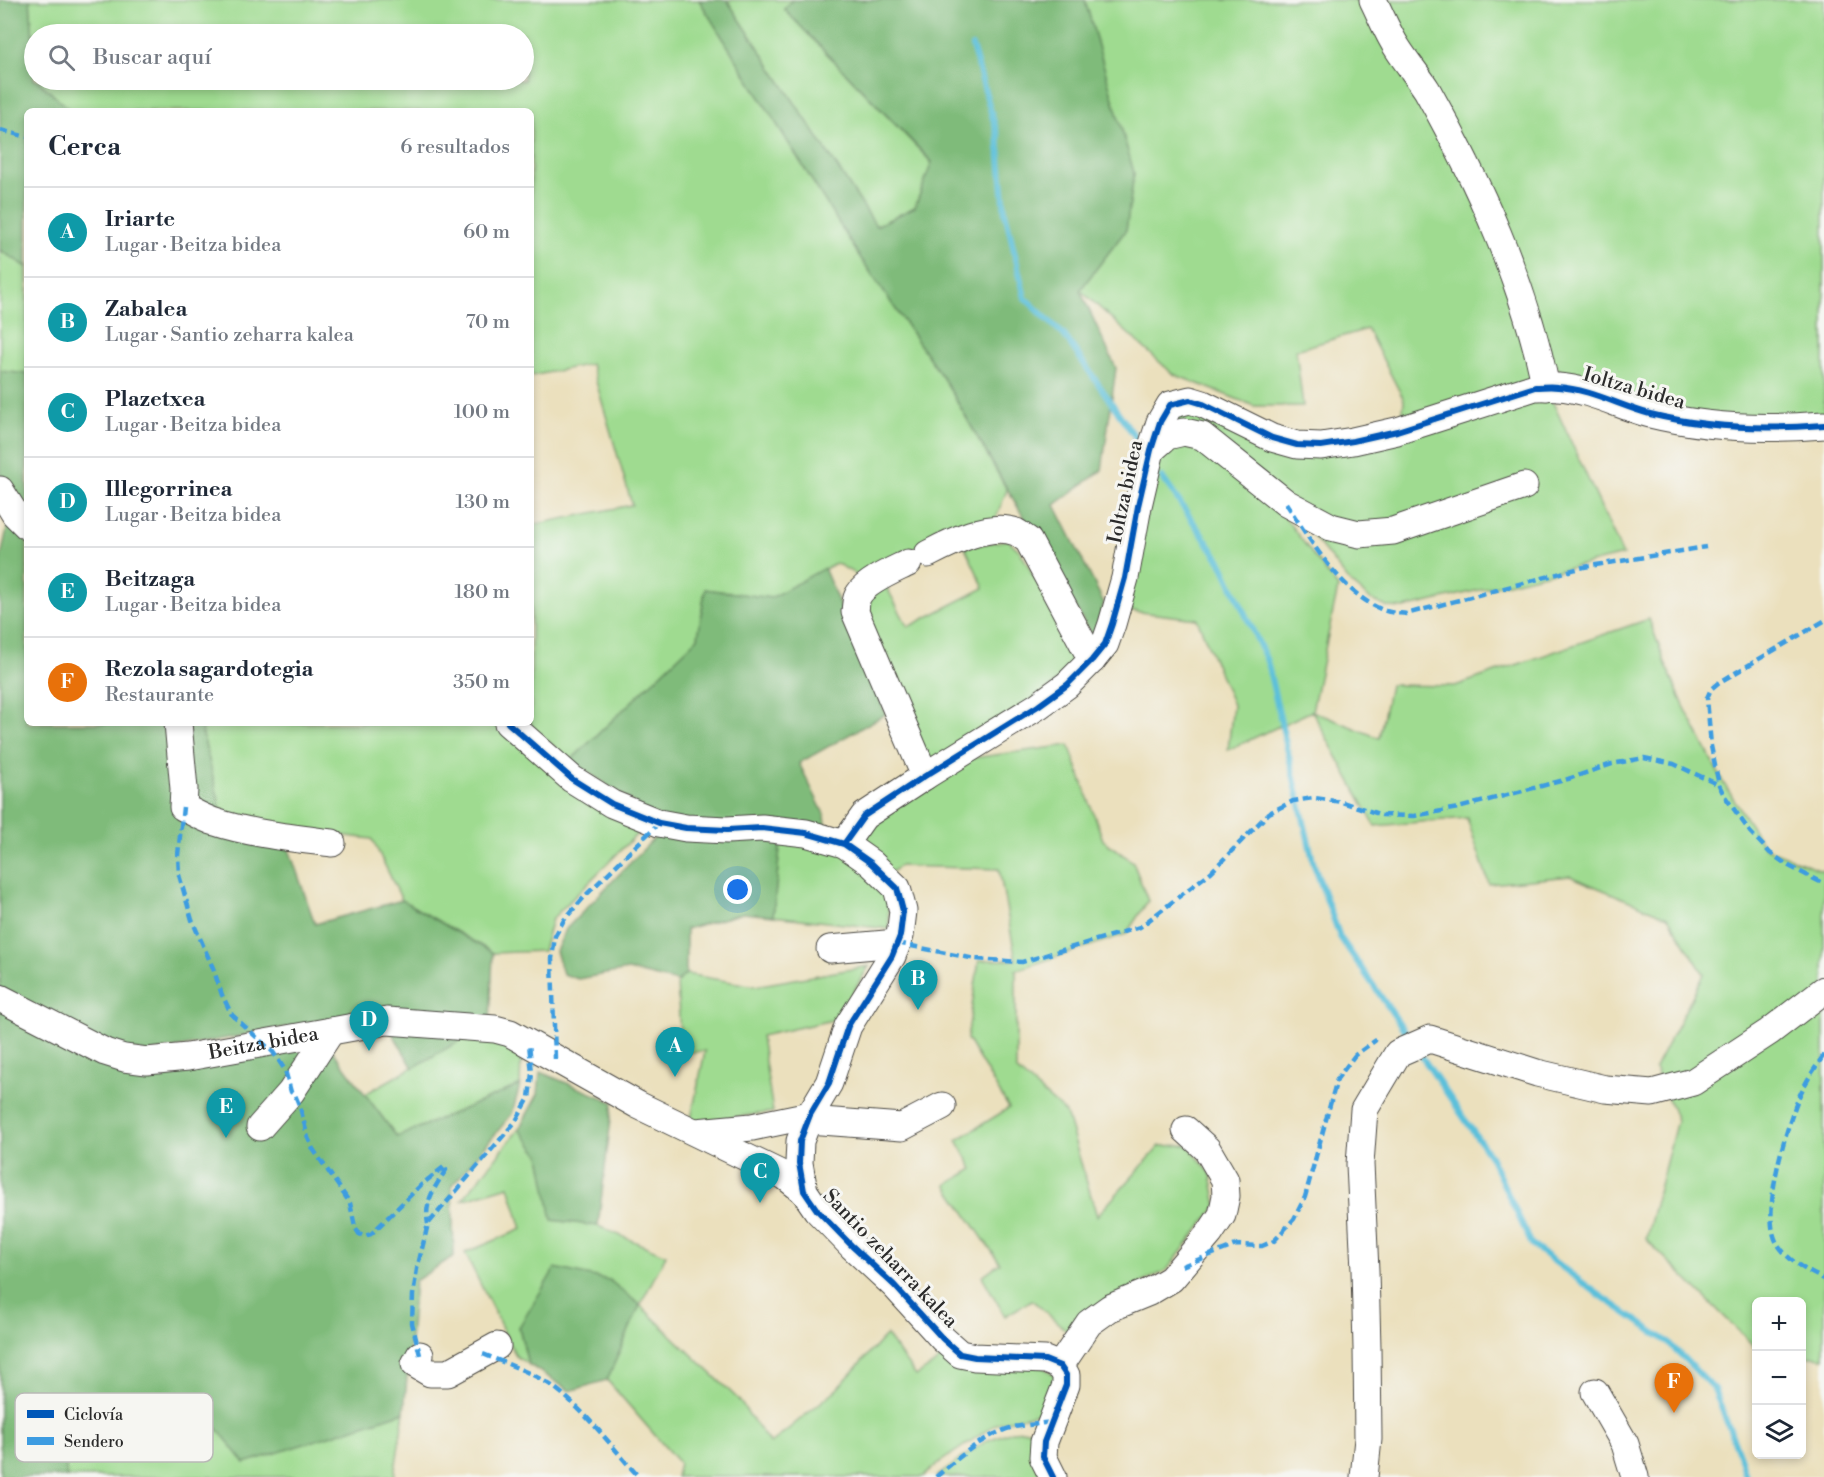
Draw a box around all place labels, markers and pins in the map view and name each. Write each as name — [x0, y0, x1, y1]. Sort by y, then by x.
pin: B — [898, 960, 938, 1010]
pin: D — [350, 1002, 388, 1051]
pin: A — [656, 1028, 694, 1077]
pin: E — [206, 1088, 246, 1138]
pin: C — [740, 1154, 780, 1203]
pin: F — [1654, 1364, 1694, 1413]

